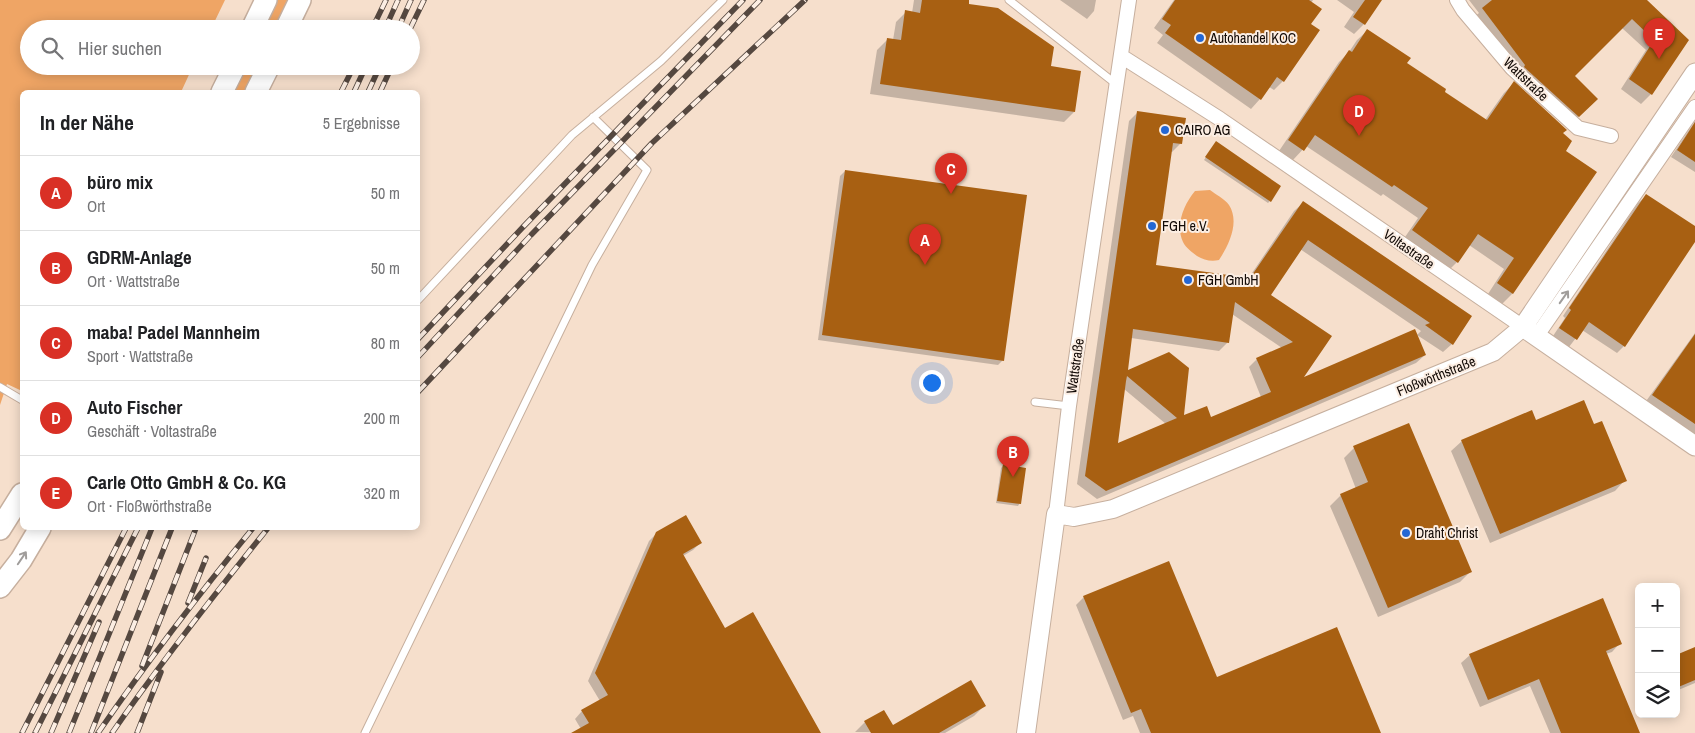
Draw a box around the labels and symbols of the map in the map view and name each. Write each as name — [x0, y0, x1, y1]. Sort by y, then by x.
pin: E — [1643, 18, 1675, 59]
place label: Autohandel KOC — [1209, 29, 1296, 47]
marker: Autohandel KOC — [1194, 32, 1206, 44]
street label: Wattstraße — [1500, 53, 1552, 105]
pin: D — [1343, 95, 1375, 136]
place label: CAIRO AG — [1175, 121, 1231, 139]
marker: CAIRO AG — [1159, 124, 1171, 136]
pin: C — [935, 153, 967, 194]
place label: FGH e.V. — [1162, 217, 1209, 235]
marker: FGH e.V. — [1146, 220, 1158, 232]
pin: A — [909, 224, 941, 265]
street label: Voltastraße — [1380, 225, 1438, 273]
place label: FGH GmbH — [1198, 271, 1259, 289]
marker: FGH GmbH — [1182, 274, 1194, 286]
one-way arrow — [1559, 290, 1569, 304]
street label: Wattstraße — [1062, 337, 1088, 395]
street label: Floßwörthstraße — [1394, 352, 1478, 400]
your location — [919, 370, 945, 396]
pin: B — [997, 436, 1029, 477]
place label: Draht Christ — [1416, 524, 1478, 542]
marker: Draht Christ — [1400, 527, 1412, 539]
one-way arrow — [17, 552, 27, 566]

